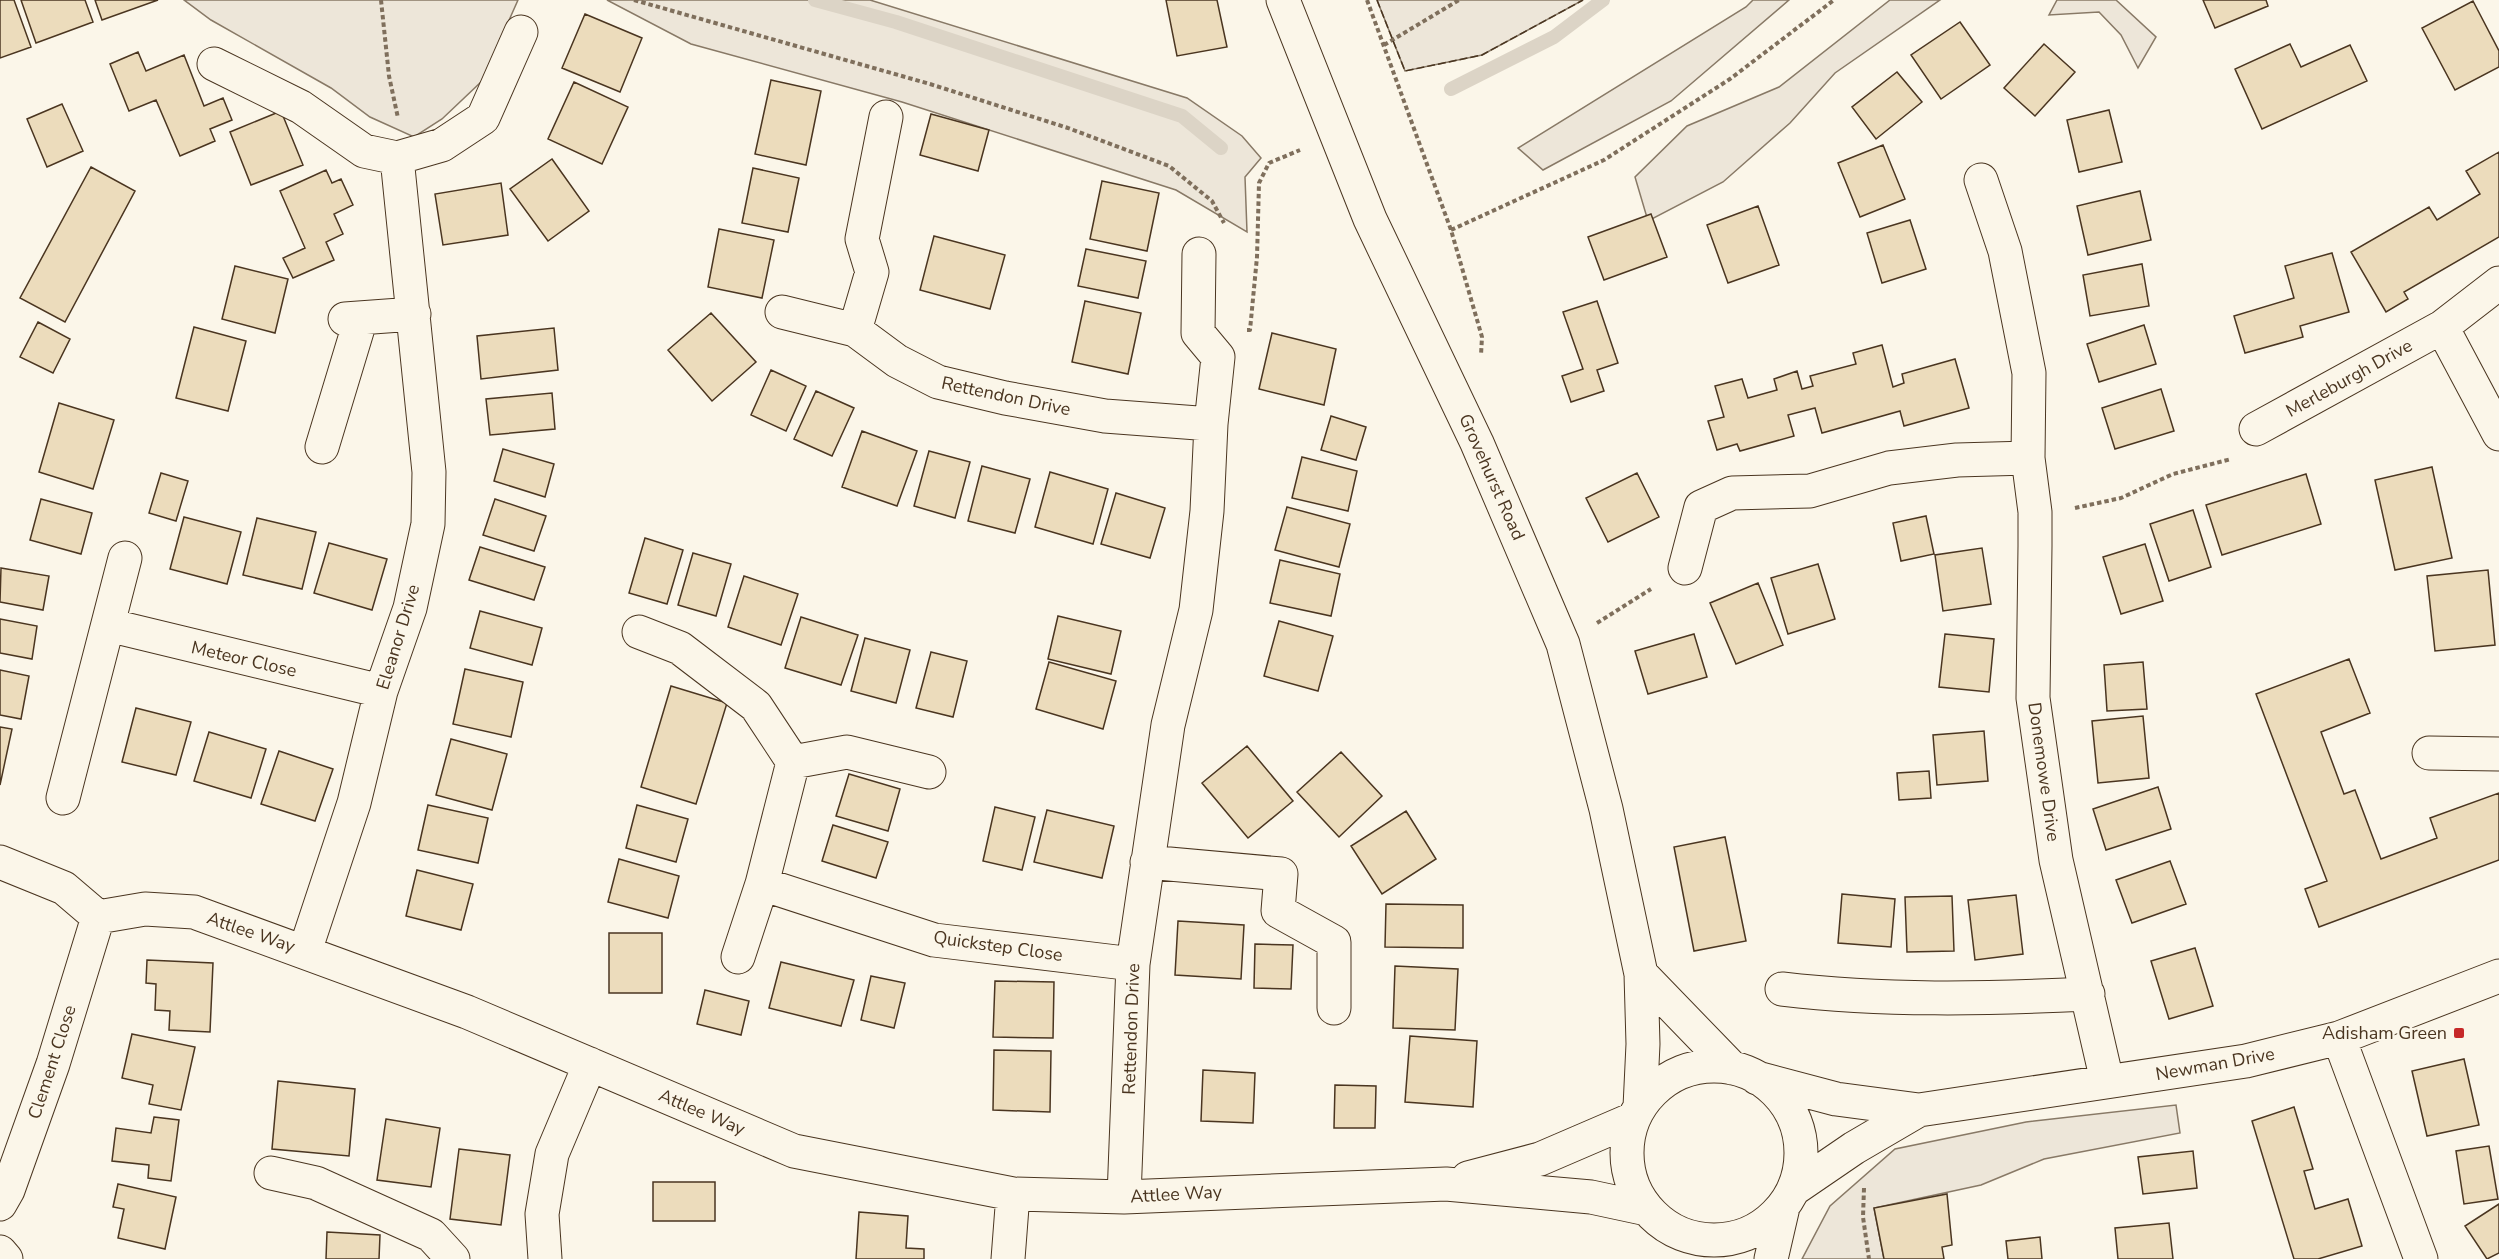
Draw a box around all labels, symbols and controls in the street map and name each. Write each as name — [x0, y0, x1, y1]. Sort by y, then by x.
street label: Merleburgh Drive — [2281, 333, 2417, 423]
street label: Rettendon Drive — [939, 371, 1073, 421]
street label: Grovehurst Road — [1453, 410, 1531, 544]
street label: Eleanor Drive — [371, 581, 425, 693]
street label: Meteor Close — [189, 635, 299, 683]
street label: Donemowe Drive — [2022, 701, 2066, 843]
street label: Attlee Way — [204, 906, 299, 959]
street label: Quickstep Close — [932, 925, 1064, 967]
street label: Rettendon Drive — [1117, 963, 1145, 1095]
street label: Clement Close — [22, 1002, 82, 1122]
place label: Adisham Green — [2322, 1021, 2447, 1045]
marker: Adisham Green — [2452, 1026, 2466, 1040]
street label: Newman Drive — [2154, 1042, 2276, 1086]
street label: Attlee Way — [655, 1083, 750, 1141]
street label: Attlee Way — [1130, 1180, 1223, 1208]

